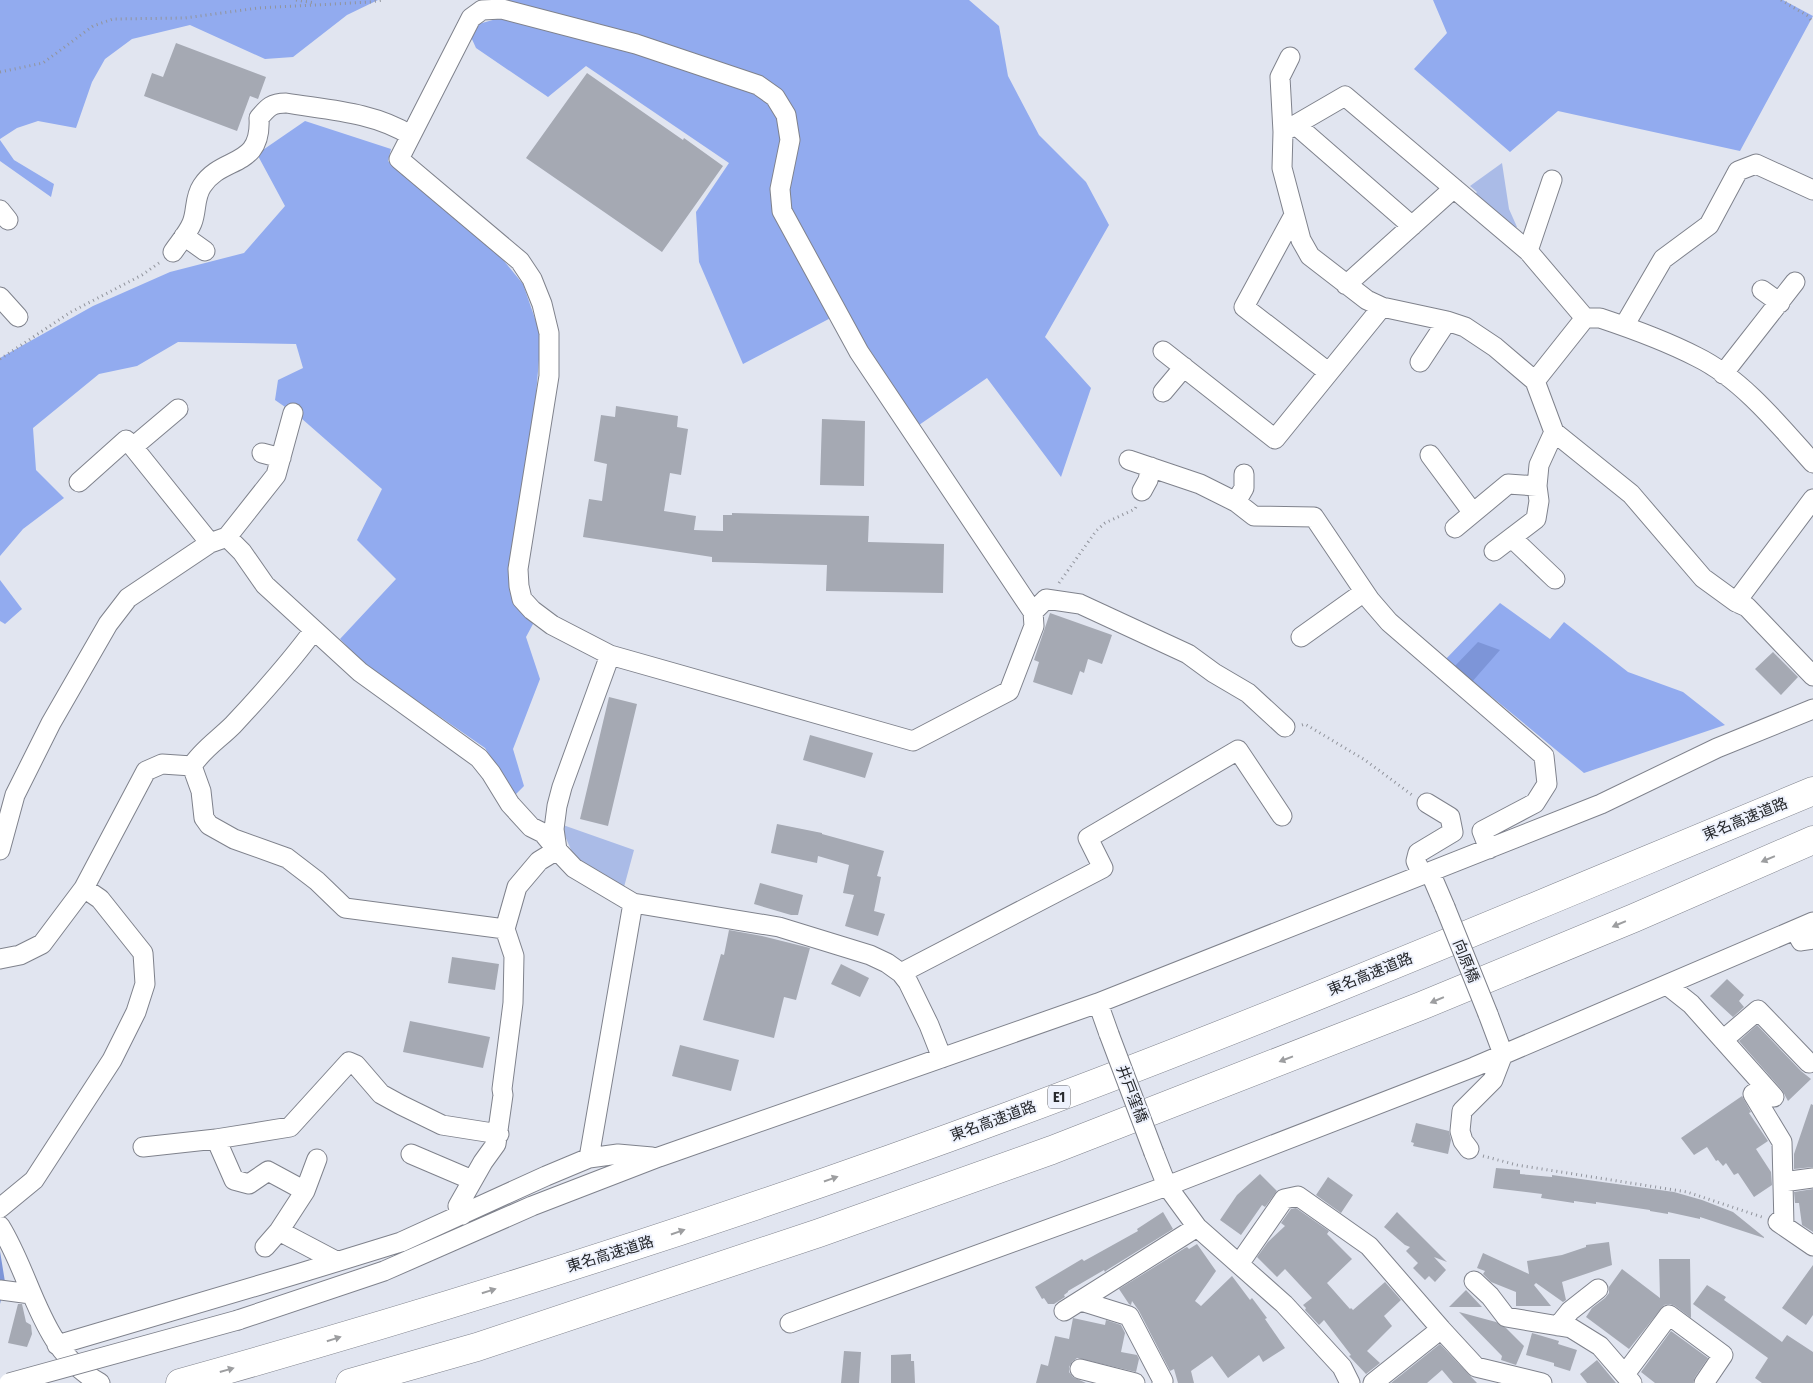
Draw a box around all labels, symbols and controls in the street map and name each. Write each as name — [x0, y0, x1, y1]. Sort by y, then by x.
street label: 東名高速道路 — [1700, 794, 1790, 844]
one-way arrow — [1761, 856, 1775, 864]
one-way arrow — [1611, 920, 1626, 928]
street label: 向原橋 — [1449, 937, 1483, 985]
street label: 東名高速道路 — [1325, 949, 1415, 999]
one-way arrow — [1430, 996, 1444, 1004]
one-way arrow — [1278, 1056, 1293, 1063]
street label: 井戸窪橋 — [1113, 1063, 1151, 1125]
road number: E1 — [1048, 1086, 1070, 1108]
street label: 東名高速道路 — [948, 1097, 1038, 1145]
one-way arrow — [824, 1175, 839, 1182]
one-way arrow — [670, 1228, 685, 1235]
street label: 東名高速道路 — [564, 1232, 656, 1276]
one-way arrow — [482, 1287, 497, 1295]
one-way arrow — [327, 1334, 342, 1342]
one-way arrow — [220, 1366, 235, 1374]

